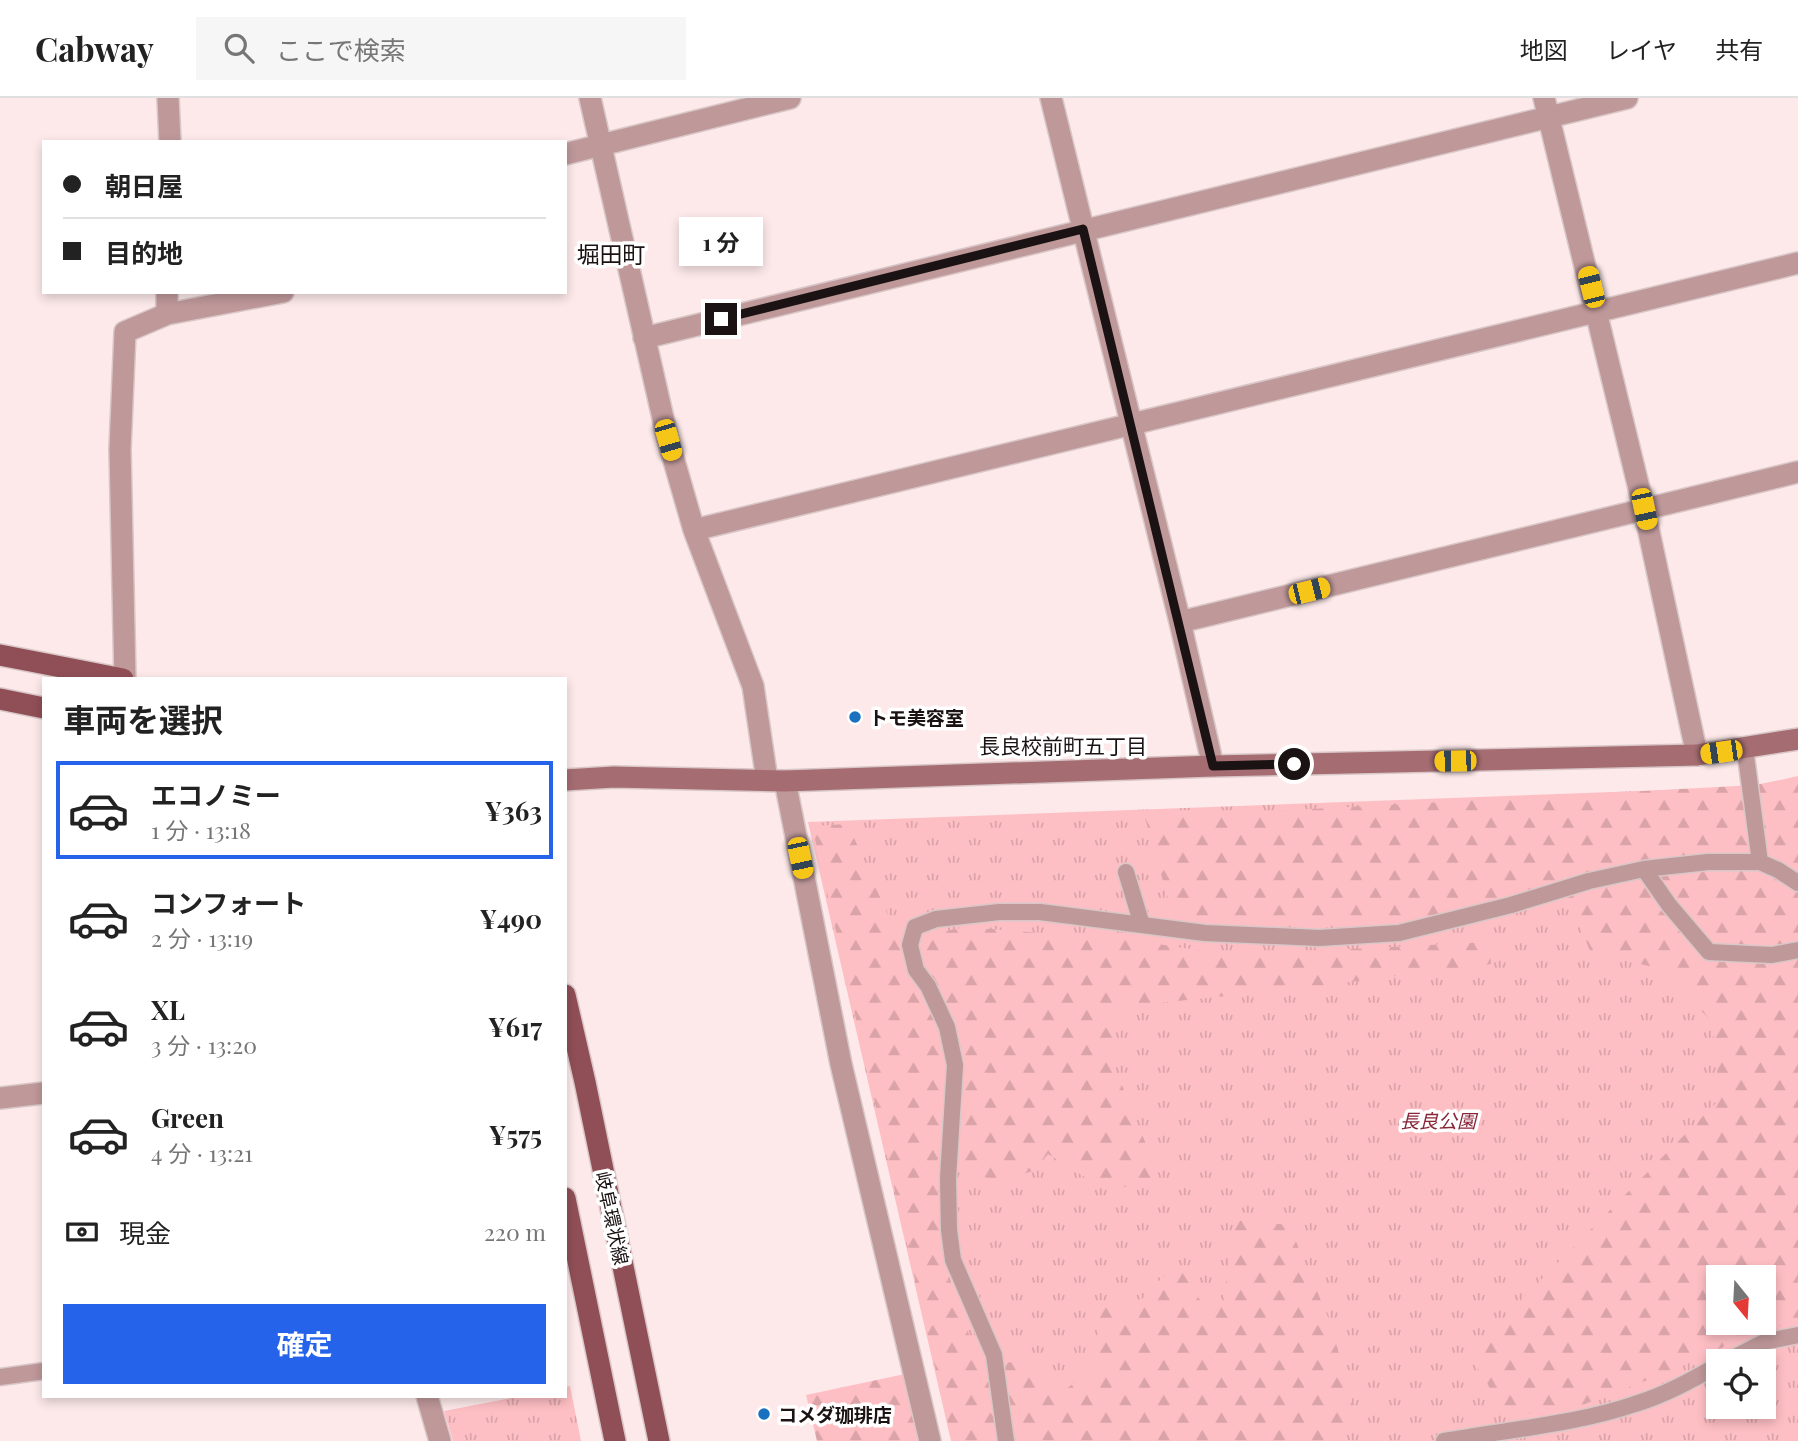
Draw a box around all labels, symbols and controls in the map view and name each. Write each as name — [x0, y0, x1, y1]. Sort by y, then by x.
search box — [196, 17, 686, 80]
text: Cabway — [35, 26, 154, 70]
icon: search — [220, 29, 258, 67]
text: ここで検索 — [276, 32, 406, 67]
text: 地図 — [1520, 33, 1568, 65]
text: レイヤ — [1606, 33, 1677, 65]
text: 共有 — [1715, 33, 1763, 65]
text: 朝日屋 — [105, 168, 183, 203]
callout: 1 分 — [679, 218, 763, 266]
text: 1 分 — [702, 226, 740, 257]
text: 目的地 — [105, 235, 183, 270]
district label: 堀田町 — [577, 238, 646, 269]
car — [1576, 264, 1607, 310]
route end — [705, 303, 737, 335]
car — [653, 417, 684, 463]
car — [1630, 486, 1659, 532]
car — [1287, 576, 1332, 606]
text: 車両を選択 — [63, 697, 223, 740]
place label: トモ美容室 — [869, 704, 964, 730]
marker: トモ美容室 — [847, 709, 863, 725]
district label: 長良校前町五丁目 — [979, 731, 1147, 759]
car — [1699, 739, 1744, 765]
route start — [1278, 748, 1310, 780]
car — [1434, 750, 1477, 772]
text: エコノミー — [151, 777, 281, 812]
icon: car — [67, 779, 130, 842]
text: ¥363 — [484, 793, 542, 828]
text: 1 分 · 13:18 — [151, 814, 251, 845]
car — [786, 835, 815, 881]
text: コンフォート — [151, 885, 306, 920]
icon: car — [67, 887, 130, 950]
text: ¥490 — [479, 901, 542, 936]
text: 2 分 · 13:19 — [151, 922, 253, 953]
text: XL — [151, 992, 185, 1027]
icon: car — [67, 995, 130, 1058]
text: ¥617 — [488, 1009, 542, 1044]
text: 3 分 · 13:20 — [151, 1029, 257, 1060]
text: Green — [151, 1100, 224, 1135]
icon: car — [67, 1103, 130, 1166]
park label: 長良公園 — [1400, 1107, 1479, 1133]
text: ¥575 — [489, 1117, 542, 1152]
text: 4 分 · 13:21 — [151, 1137, 253, 1168]
street label: 岐阜環状線 — [590, 1169, 636, 1267]
icon: cash — [63, 1213, 101, 1251]
text: 現金 — [119, 1215, 171, 1250]
text: 220 m — [484, 1216, 546, 1247]
north arrow — [1706, 1265, 1776, 1335]
map controls — [1706, 1265, 1776, 1419]
button: 確定 — [63, 1304, 546, 1384]
button: locate — [1706, 1349, 1776, 1419]
place label: コメダ珈琲店 — [778, 1401, 892, 1427]
marker: コメダ珈琲店 — [756, 1406, 772, 1422]

